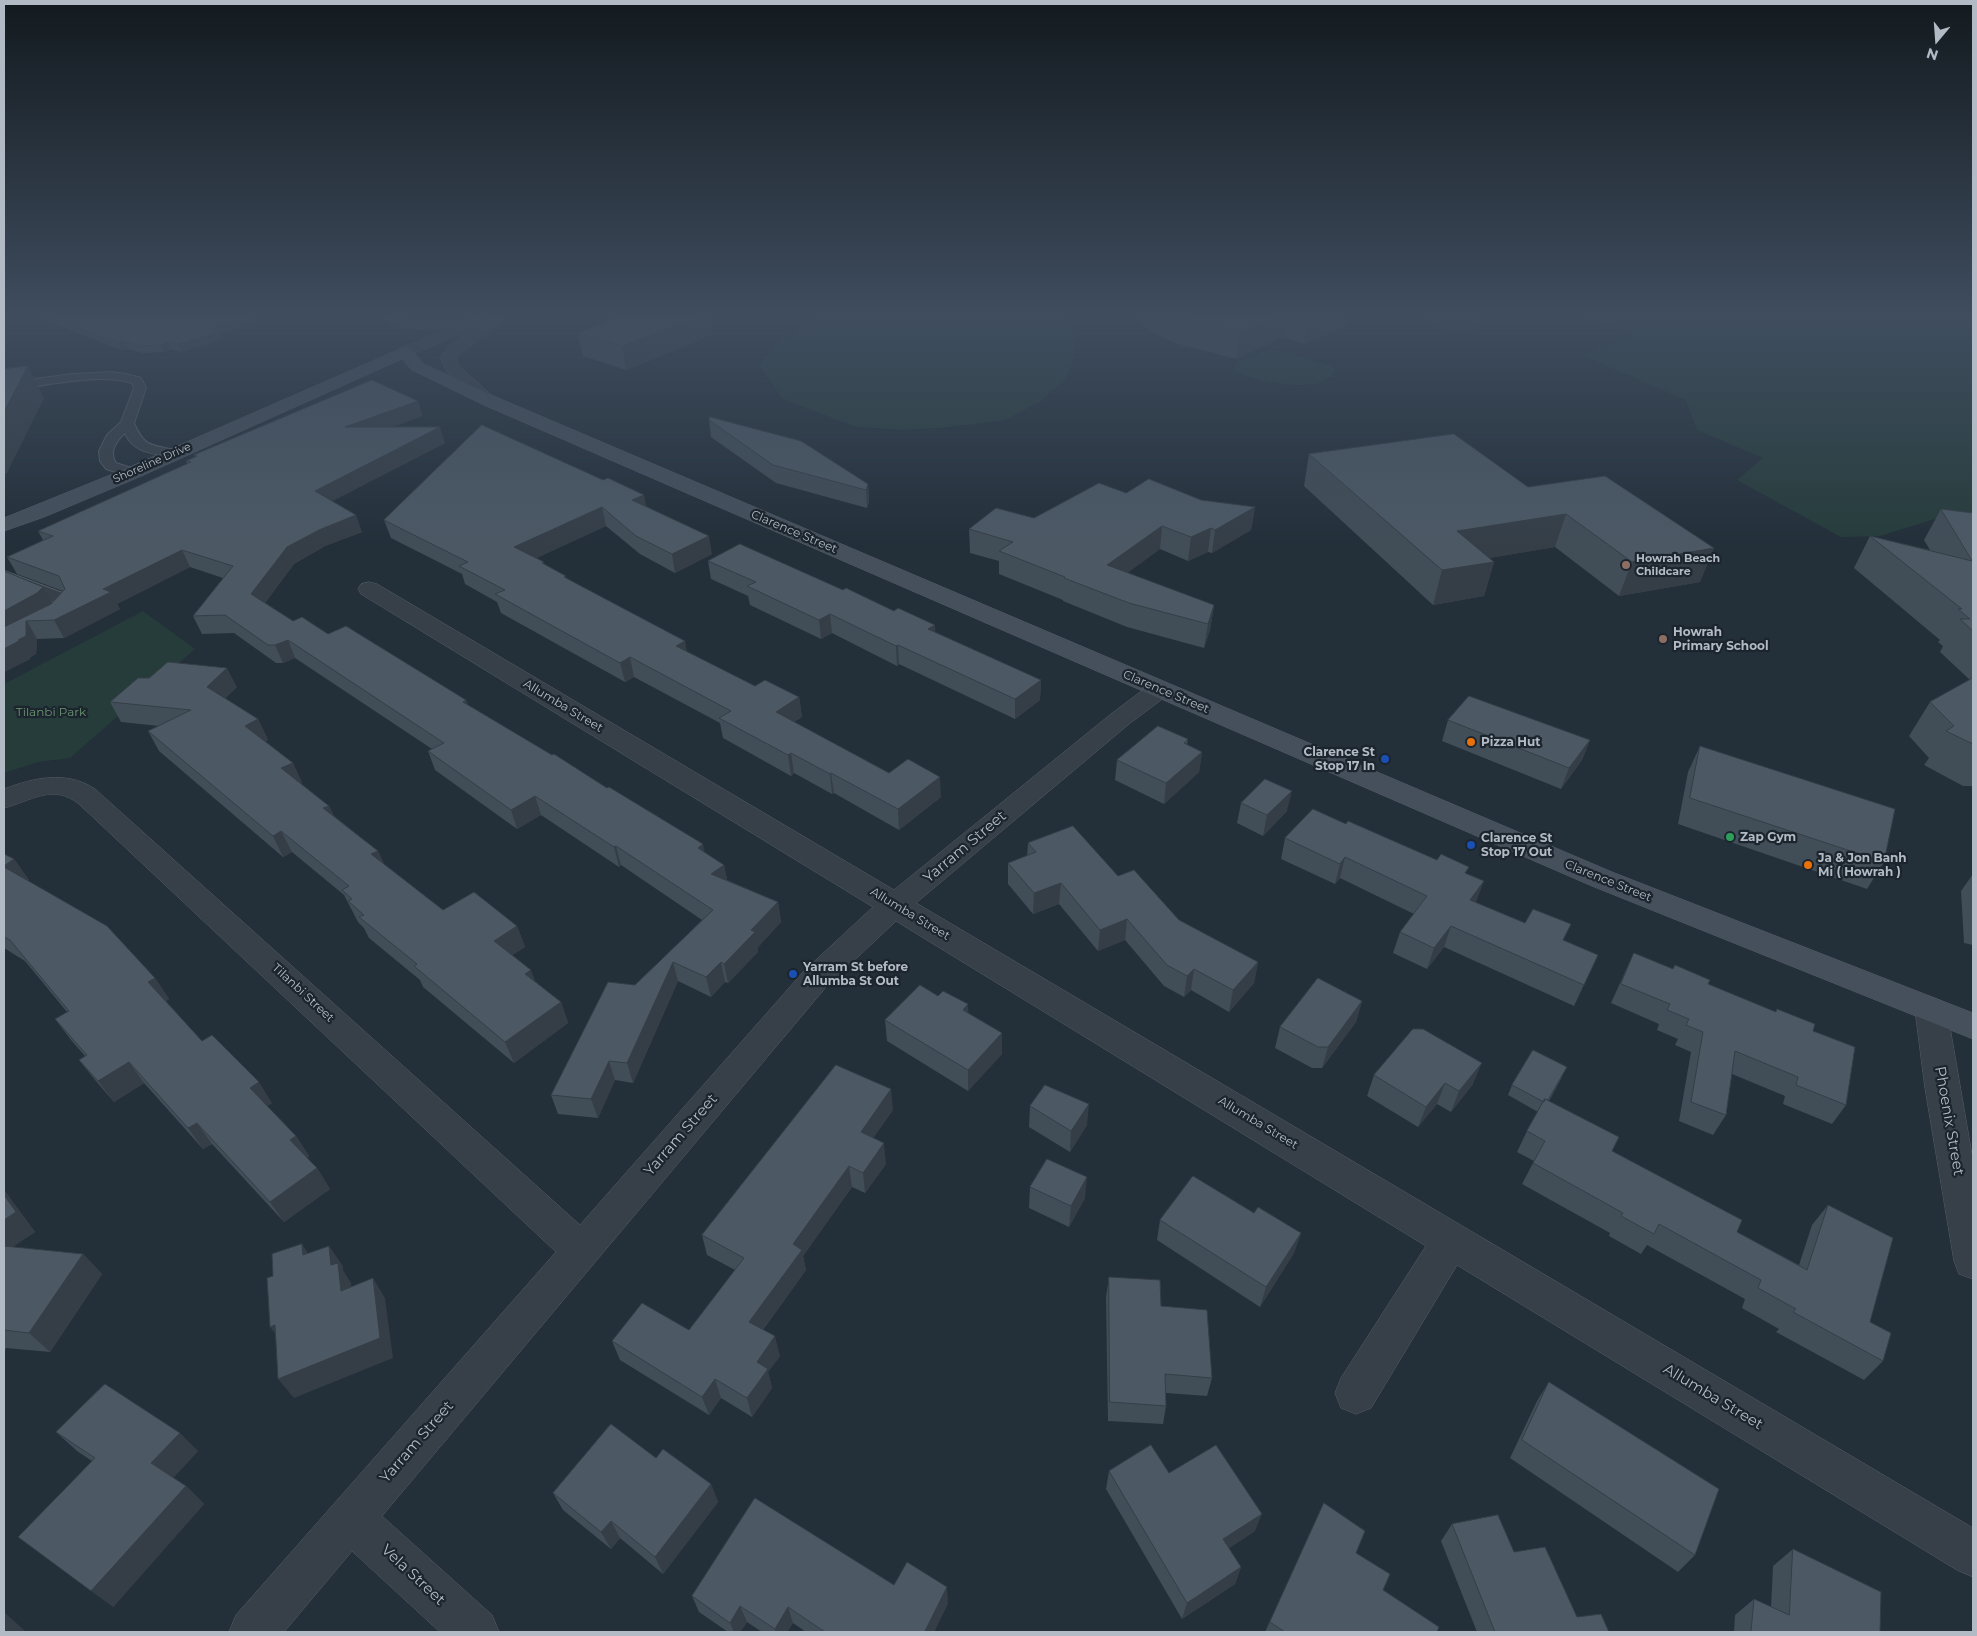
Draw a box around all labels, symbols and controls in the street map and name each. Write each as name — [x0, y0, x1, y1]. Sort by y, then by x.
north arrow — [1912, 15, 1962, 65]
text: N — [1924, 44, 1941, 65]
street label: Shoreline Drive — [111, 440, 193, 486]
street label: Clarence Street — [749, 507, 839, 557]
place label: Howrah Beach Childcare — [1636, 552, 1720, 578]
marker: Howrah Beach Childcare — [1620, 559, 1632, 571]
place label: Howrah Primary School — [1673, 625, 1769, 653]
marker: Howrah Primary School — [1657, 633, 1669, 645]
street label: Clarence Street — [1121, 667, 1211, 717]
street label: Allumba Street — [521, 677, 605, 735]
park label: Tilanbi Park — [16, 705, 86, 719]
place label: Pizza Hut — [1481, 735, 1540, 749]
marker: Pizza Hut — [1465, 736, 1477, 748]
place label: Clarence St Stop 17 In — [1303, 745, 1375, 773]
marker: Clarence St Stop 17 In — [1379, 753, 1391, 765]
street label: Yarram Street — [920, 807, 1010, 887]
place label: Zap Gym — [1740, 830, 1796, 844]
place label: Clarence St Stop 17 Out — [1481, 831, 1553, 859]
marker: Zap Gym — [1724, 831, 1736, 843]
marker: Clarence St Stop 17 Out — [1465, 839, 1477, 851]
place label: Ja & Jon Banh Mi ( Howrah ) — [1818, 851, 1907, 879]
street label: Clarence Street — [1563, 857, 1653, 905]
marker: Ja & Jon Banh Mi ( Howrah ) — [1802, 859, 1814, 871]
street label: Allumba Street — [868, 885, 952, 943]
place label: Yarram St before Allumba St Out — [803, 960, 908, 988]
street label: Tilanbi Street — [269, 961, 337, 1025]
marker: Yarram St before Allumba St Out — [787, 968, 799, 980]
street label: Phoenix Street — [1931, 1065, 1967, 1177]
street label: Yarram Street — [641, 1090, 721, 1180]
street label: Allumba Street — [1216, 1094, 1300, 1152]
street label: Allumba Street — [1660, 1360, 1766, 1434]
street label: Yarram Street — [377, 1397, 457, 1487]
street label: Vela Street — [377, 1541, 449, 1609]

